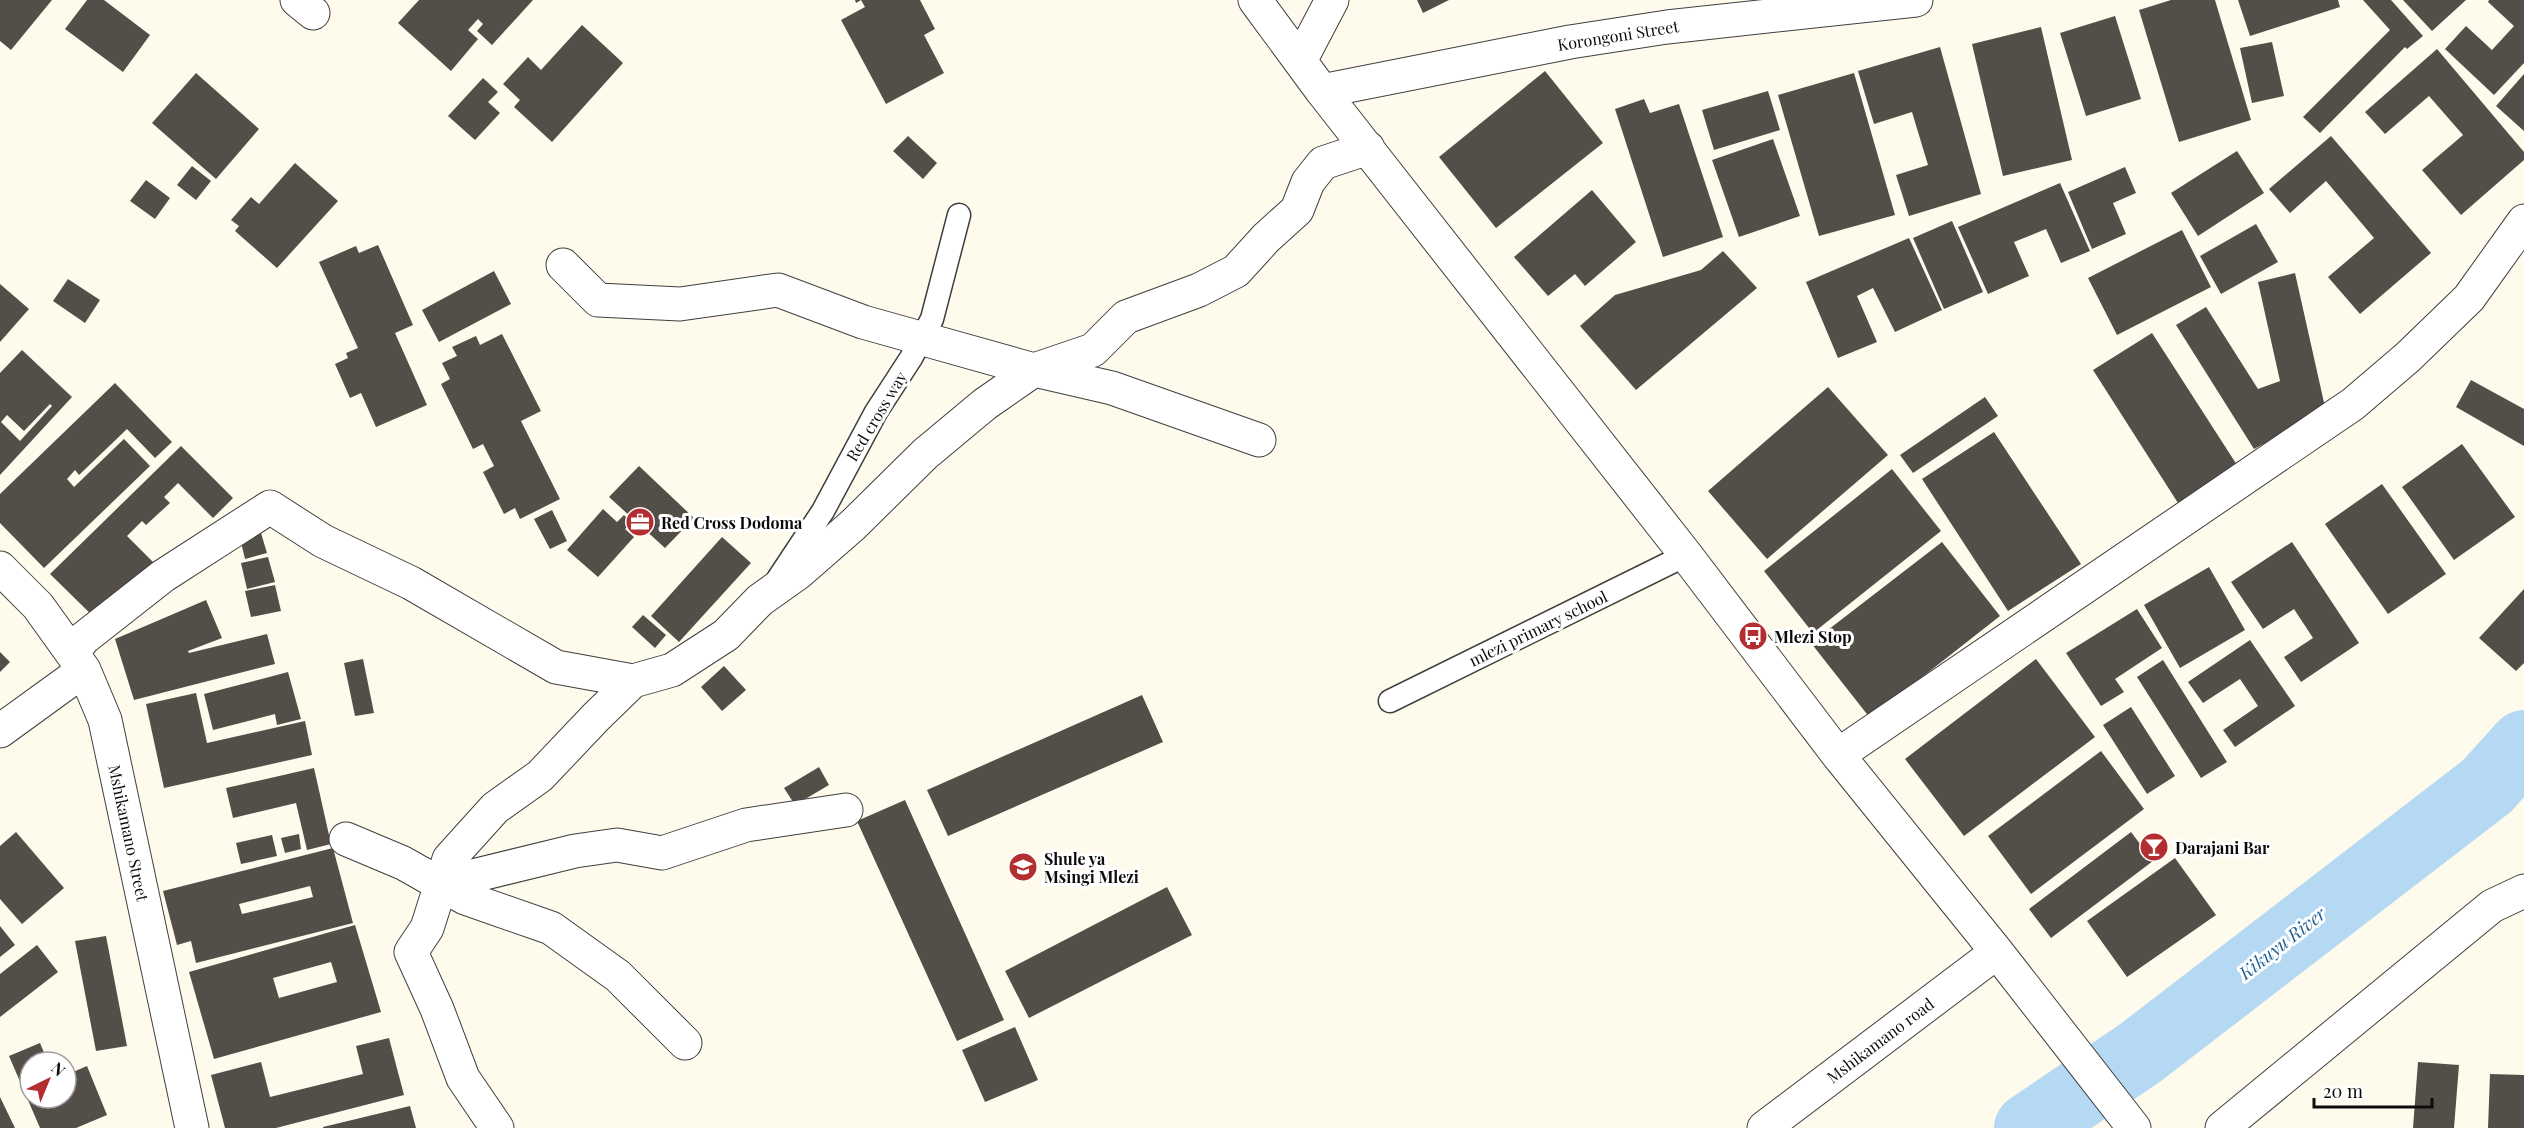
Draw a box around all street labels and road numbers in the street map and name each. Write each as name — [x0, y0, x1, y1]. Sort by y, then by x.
street label: Korongoni Street — [1556, 15, 1680, 55]
street label: Red cross way — [841, 367, 911, 465]
street label: mlezi primary school — [1465, 585, 1611, 671]
street label: Mshikamano Street — [104, 763, 154, 904]
street label: Mshikamano road — [1822, 993, 1938, 1087]

